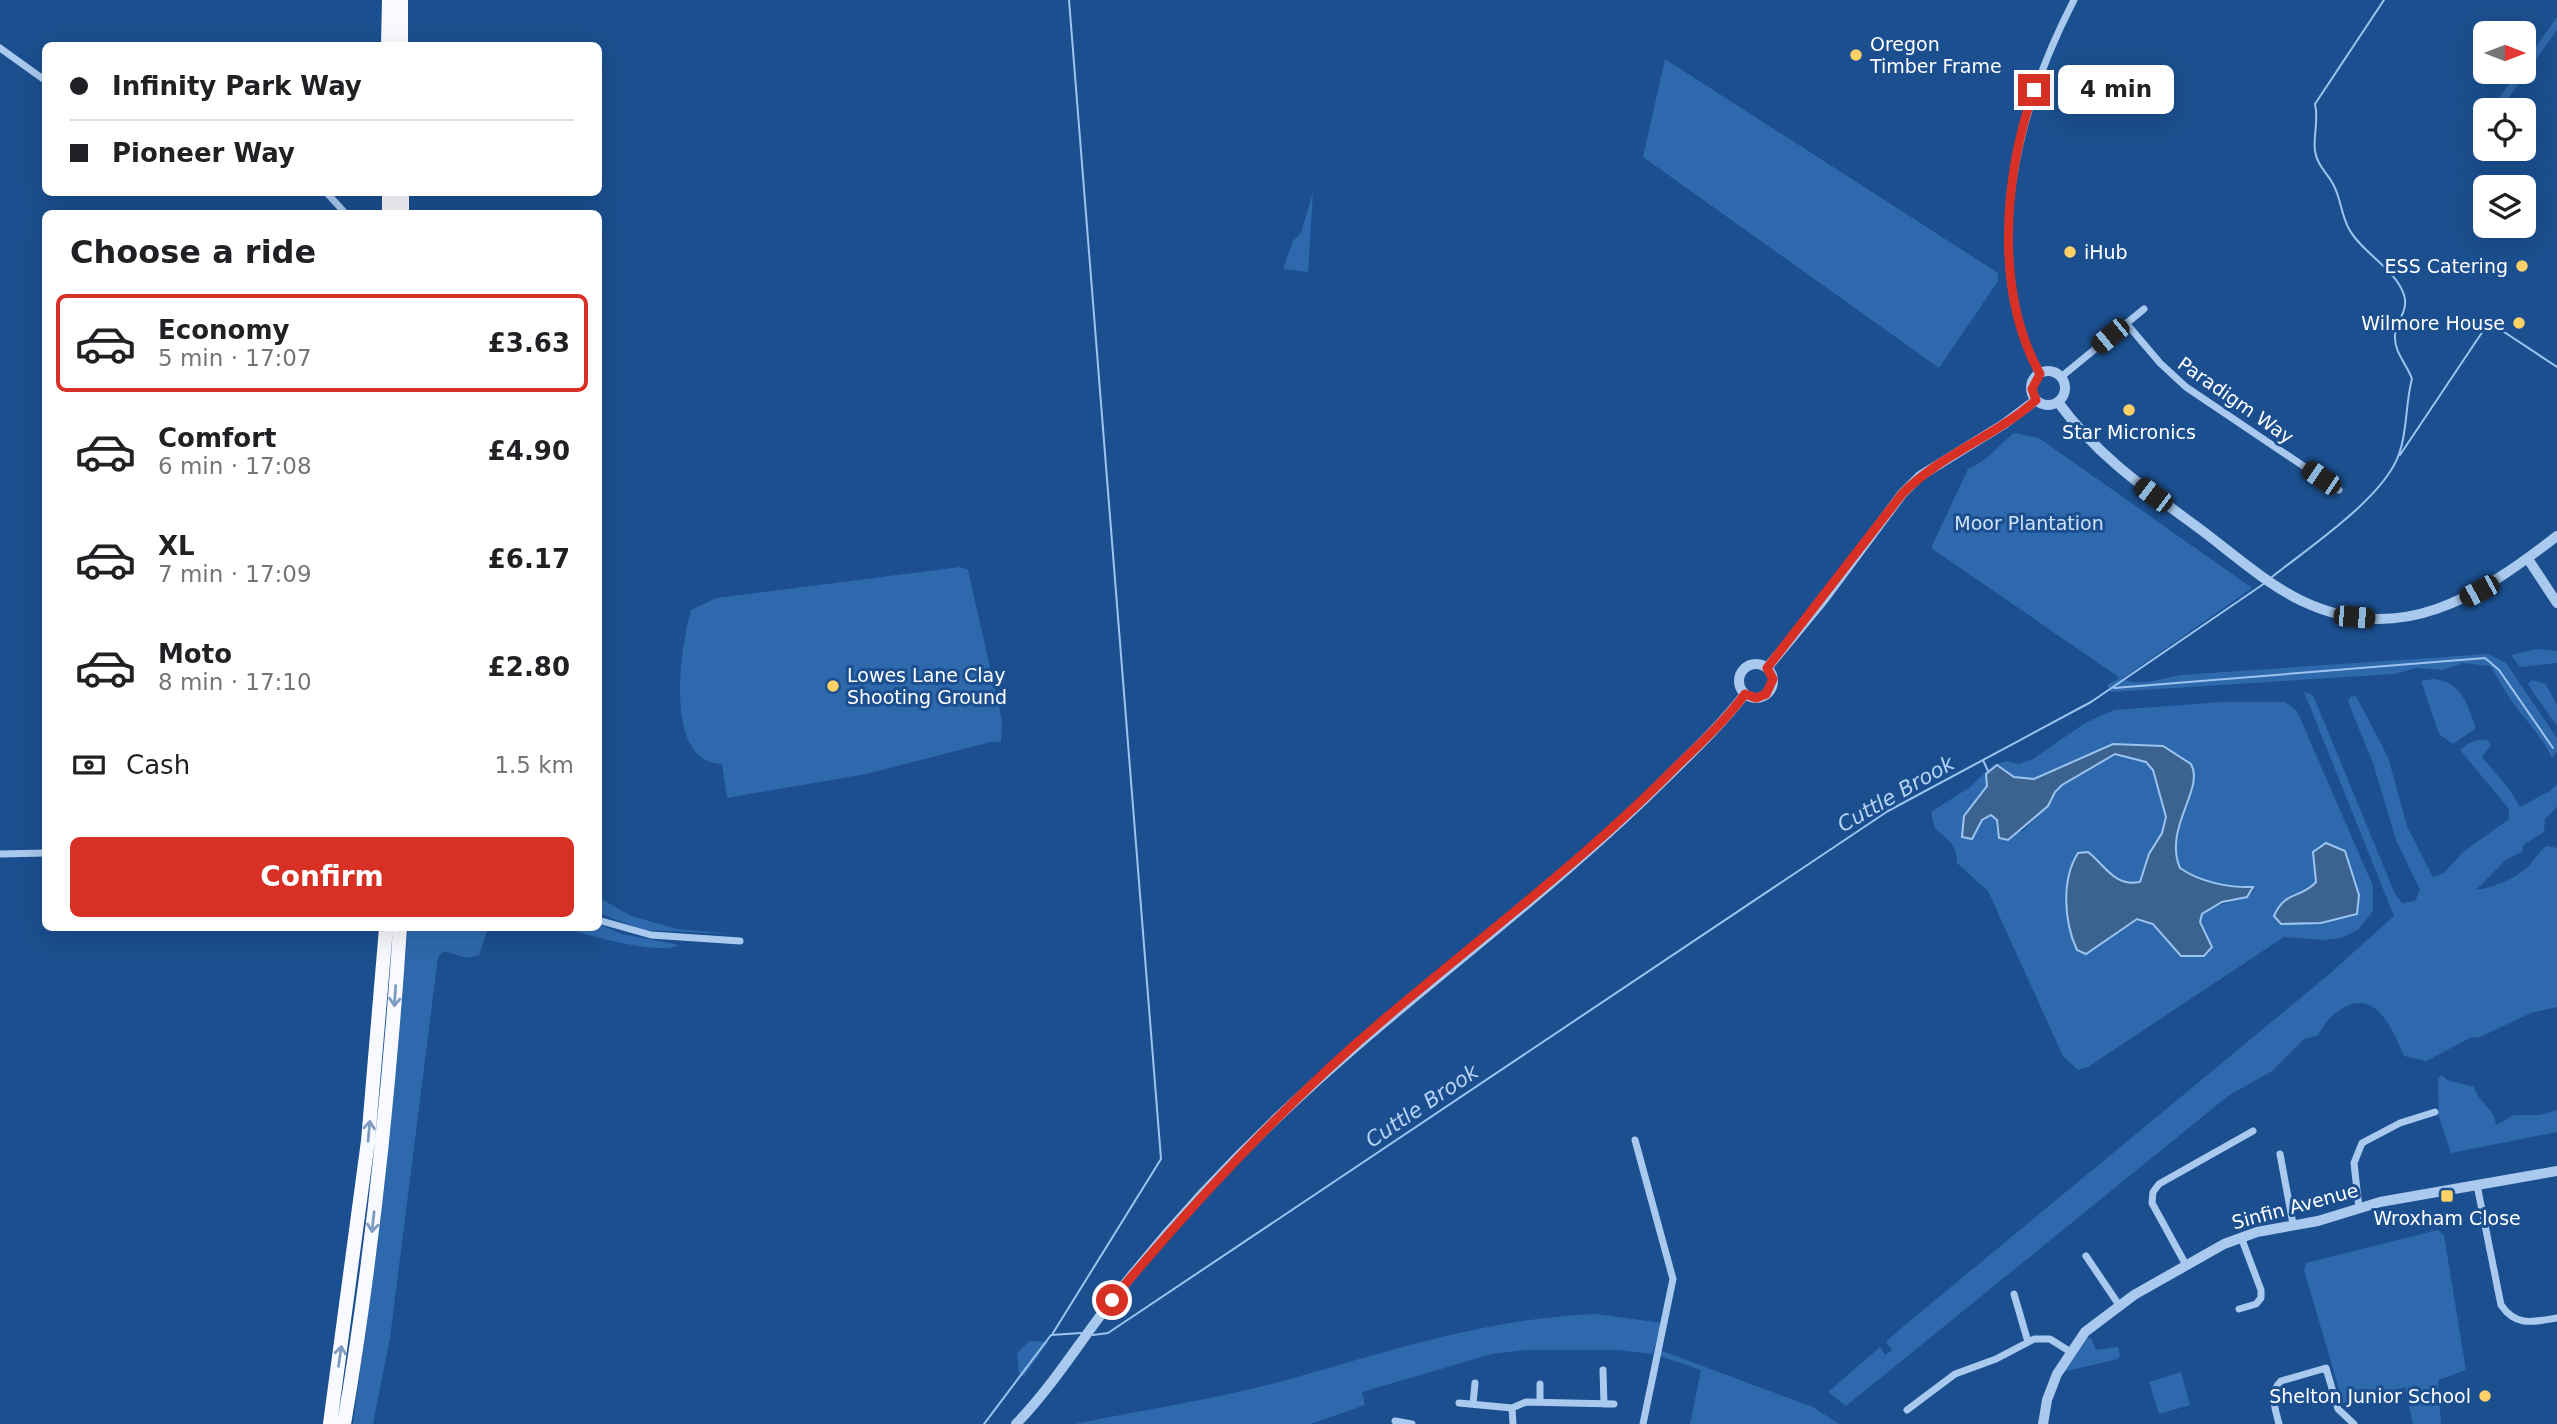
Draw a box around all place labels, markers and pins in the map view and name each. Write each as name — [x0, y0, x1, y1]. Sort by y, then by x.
place label: Oregon Timber Frame — [1869, 33, 2002, 77]
marker: Oregon Timber Frame — [1848, 47, 1864, 63]
place label: iHub — [2084, 241, 2128, 263]
marker: iHub — [2062, 244, 2078, 260]
place label: ESS Catering — [2385, 255, 2508, 277]
marker: ESS Catering — [2514, 258, 2530, 274]
place label: Wilmore House — [2361, 312, 2505, 334]
marker: Wilmore House — [2511, 315, 2527, 331]
marker: Star Micronics — [2121, 402, 2137, 418]
place label: Star Micronics — [2062, 421, 2196, 443]
place label: Lowes Lane Clay Shooting Ground — [847, 664, 1007, 708]
marker: Lowes Lane Clay Shooting Ground — [825, 678, 841, 694]
marker: Wroxham Close — [2439, 1188, 2455, 1204]
place label: Wroxham Close — [2373, 1207, 2521, 1229]
place label: Shelton Junior School — [2269, 1385, 2471, 1407]
marker: Shelton Junior School — [2477, 1388, 2493, 1404]

